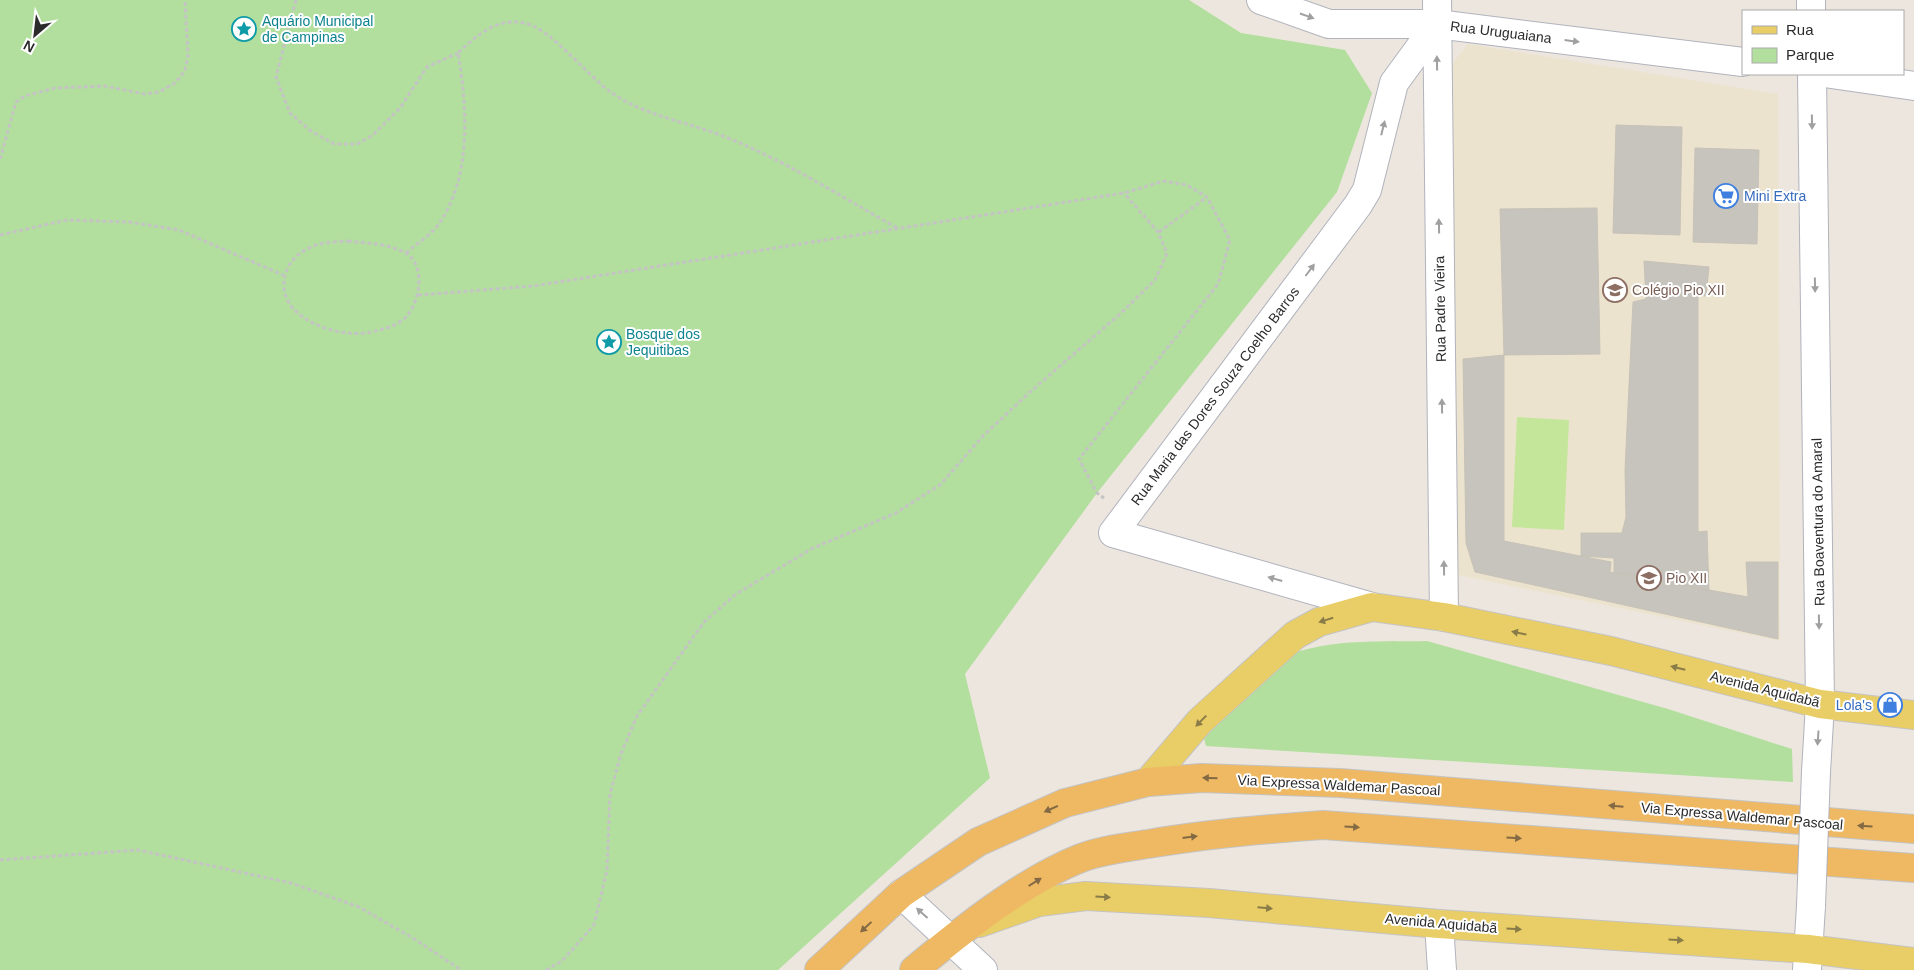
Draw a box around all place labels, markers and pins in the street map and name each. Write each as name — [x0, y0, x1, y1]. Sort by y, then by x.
place label: Aquário Municipal de Campinas — [262, 13, 373, 45]
place icon: Aquário Municipal de Campinas — [231, 16, 257, 42]
supermarket icon: Mini Extra — [1713, 183, 1739, 209]
place label: Mini Extra — [1744, 188, 1806, 204]
school or university icon: Colégio Pio XII — [1602, 277, 1628, 303]
place label: Colégio Pio XII — [1632, 282, 1725, 298]
place label: Bosque dos Jequitibas — [626, 326, 700, 358]
place icon: Bosque dos Jequitibas — [596, 329, 622, 355]
school or university icon: Pio XII — [1636, 565, 1662, 591]
place label: Pio XII — [1666, 570, 1707, 586]
shop icon: Lola's — [1877, 692, 1903, 718]
place label: Lola's — [1836, 697, 1872, 713]

